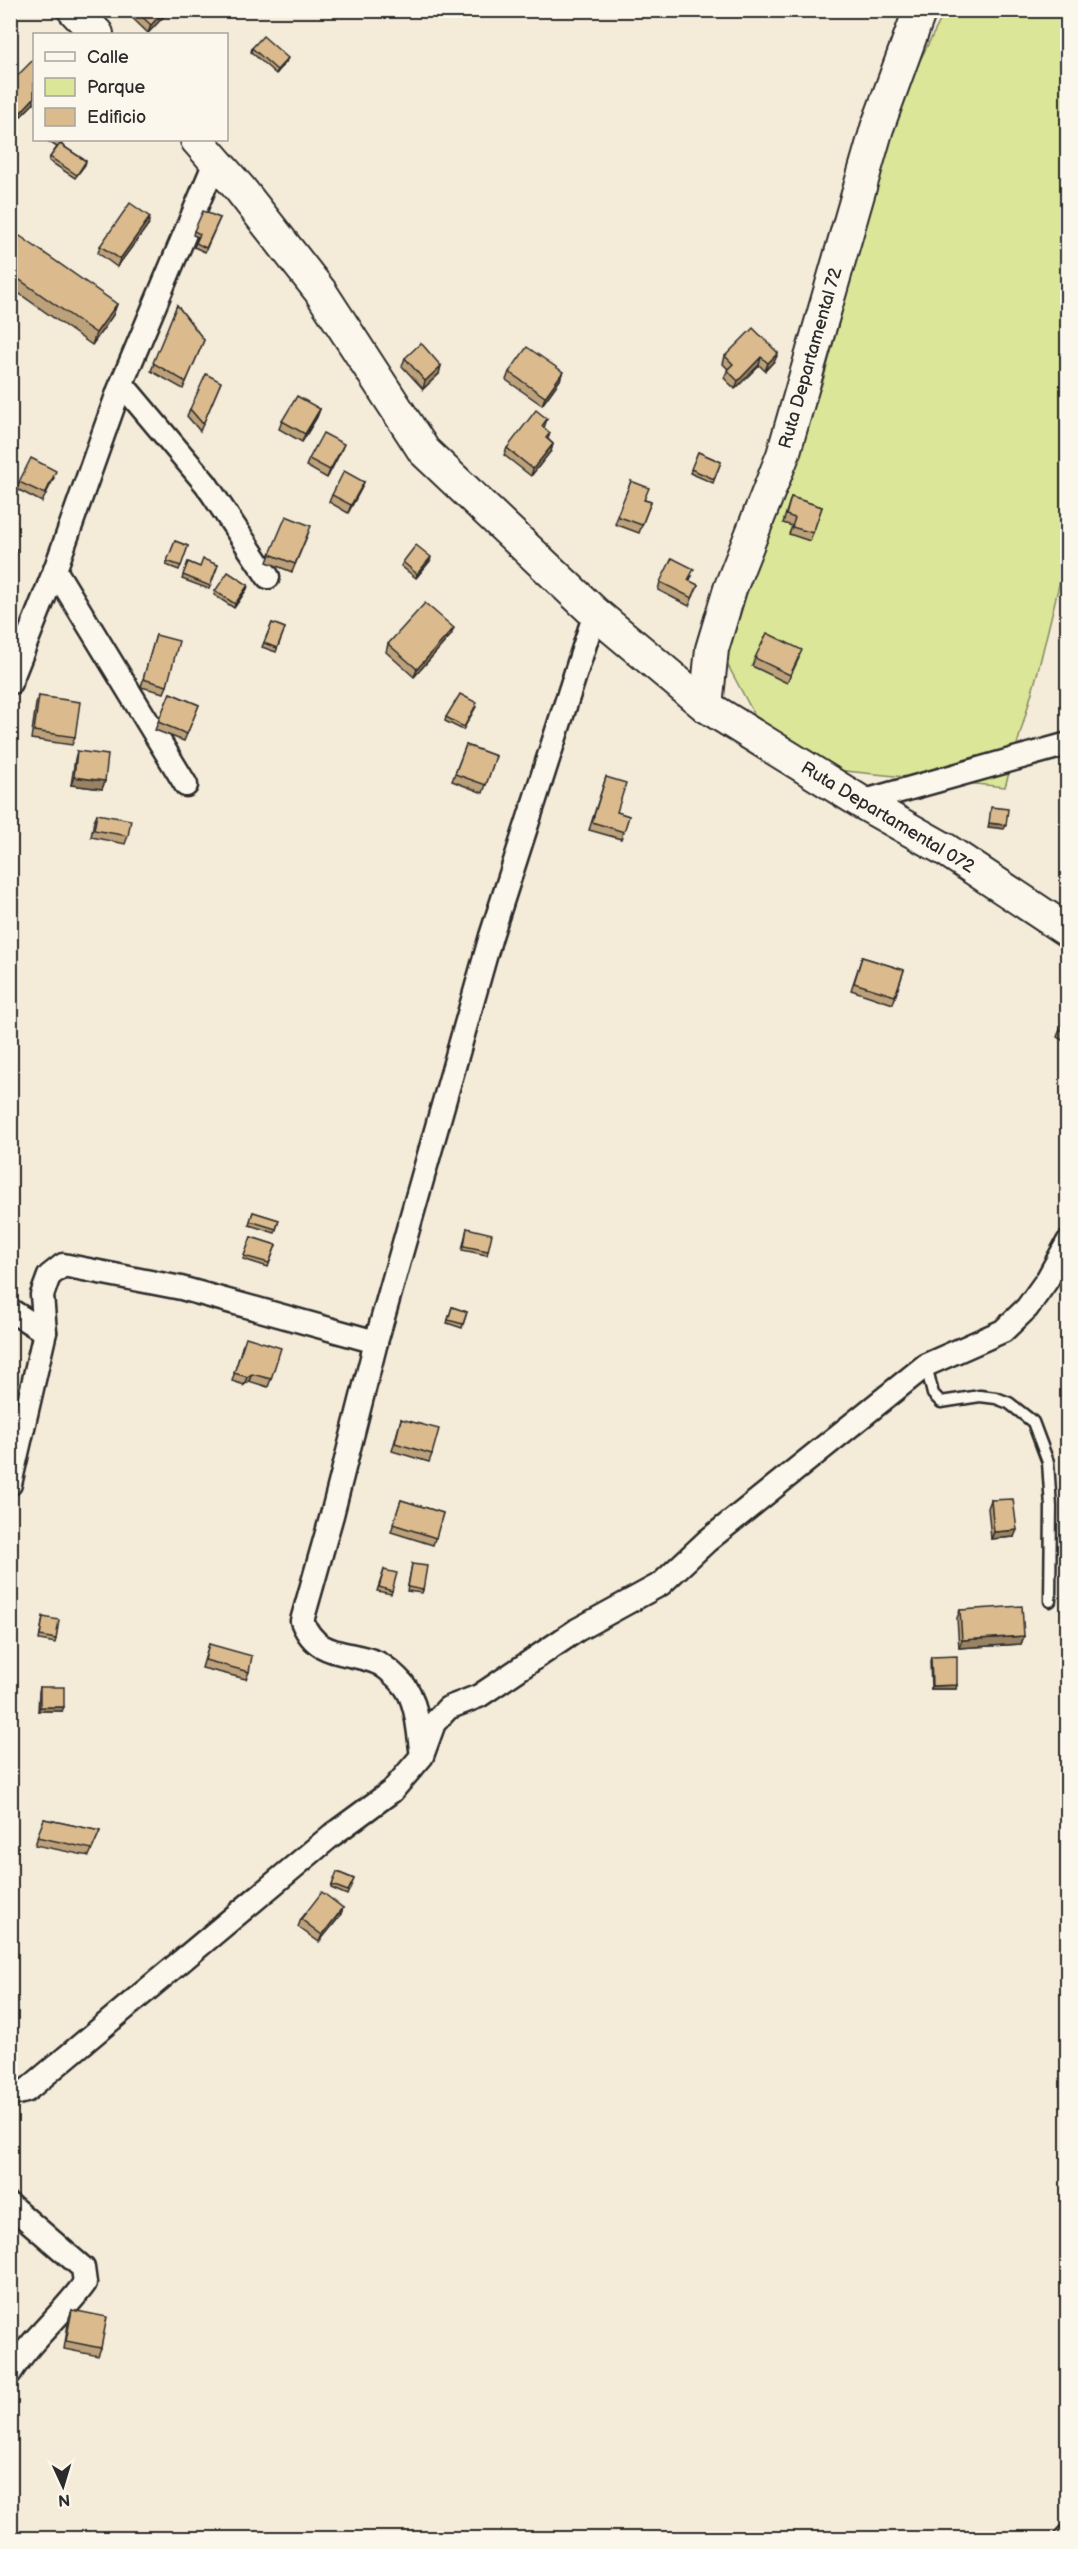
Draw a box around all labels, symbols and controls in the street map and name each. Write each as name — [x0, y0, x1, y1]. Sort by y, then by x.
legend — [33, 33, 228, 141]
text: Calle — [87, 47, 129, 68]
text: Parque — [87, 77, 145, 98]
text: Edificio — [87, 107, 146, 128]
street label: Ruta Departamental 72 — [775, 265, 847, 451]
street label: Ruta Departamental 072 — [797, 757, 979, 878]
north arrow — [33, 2456, 93, 2516]
text: N — [57, 2490, 71, 2509]

